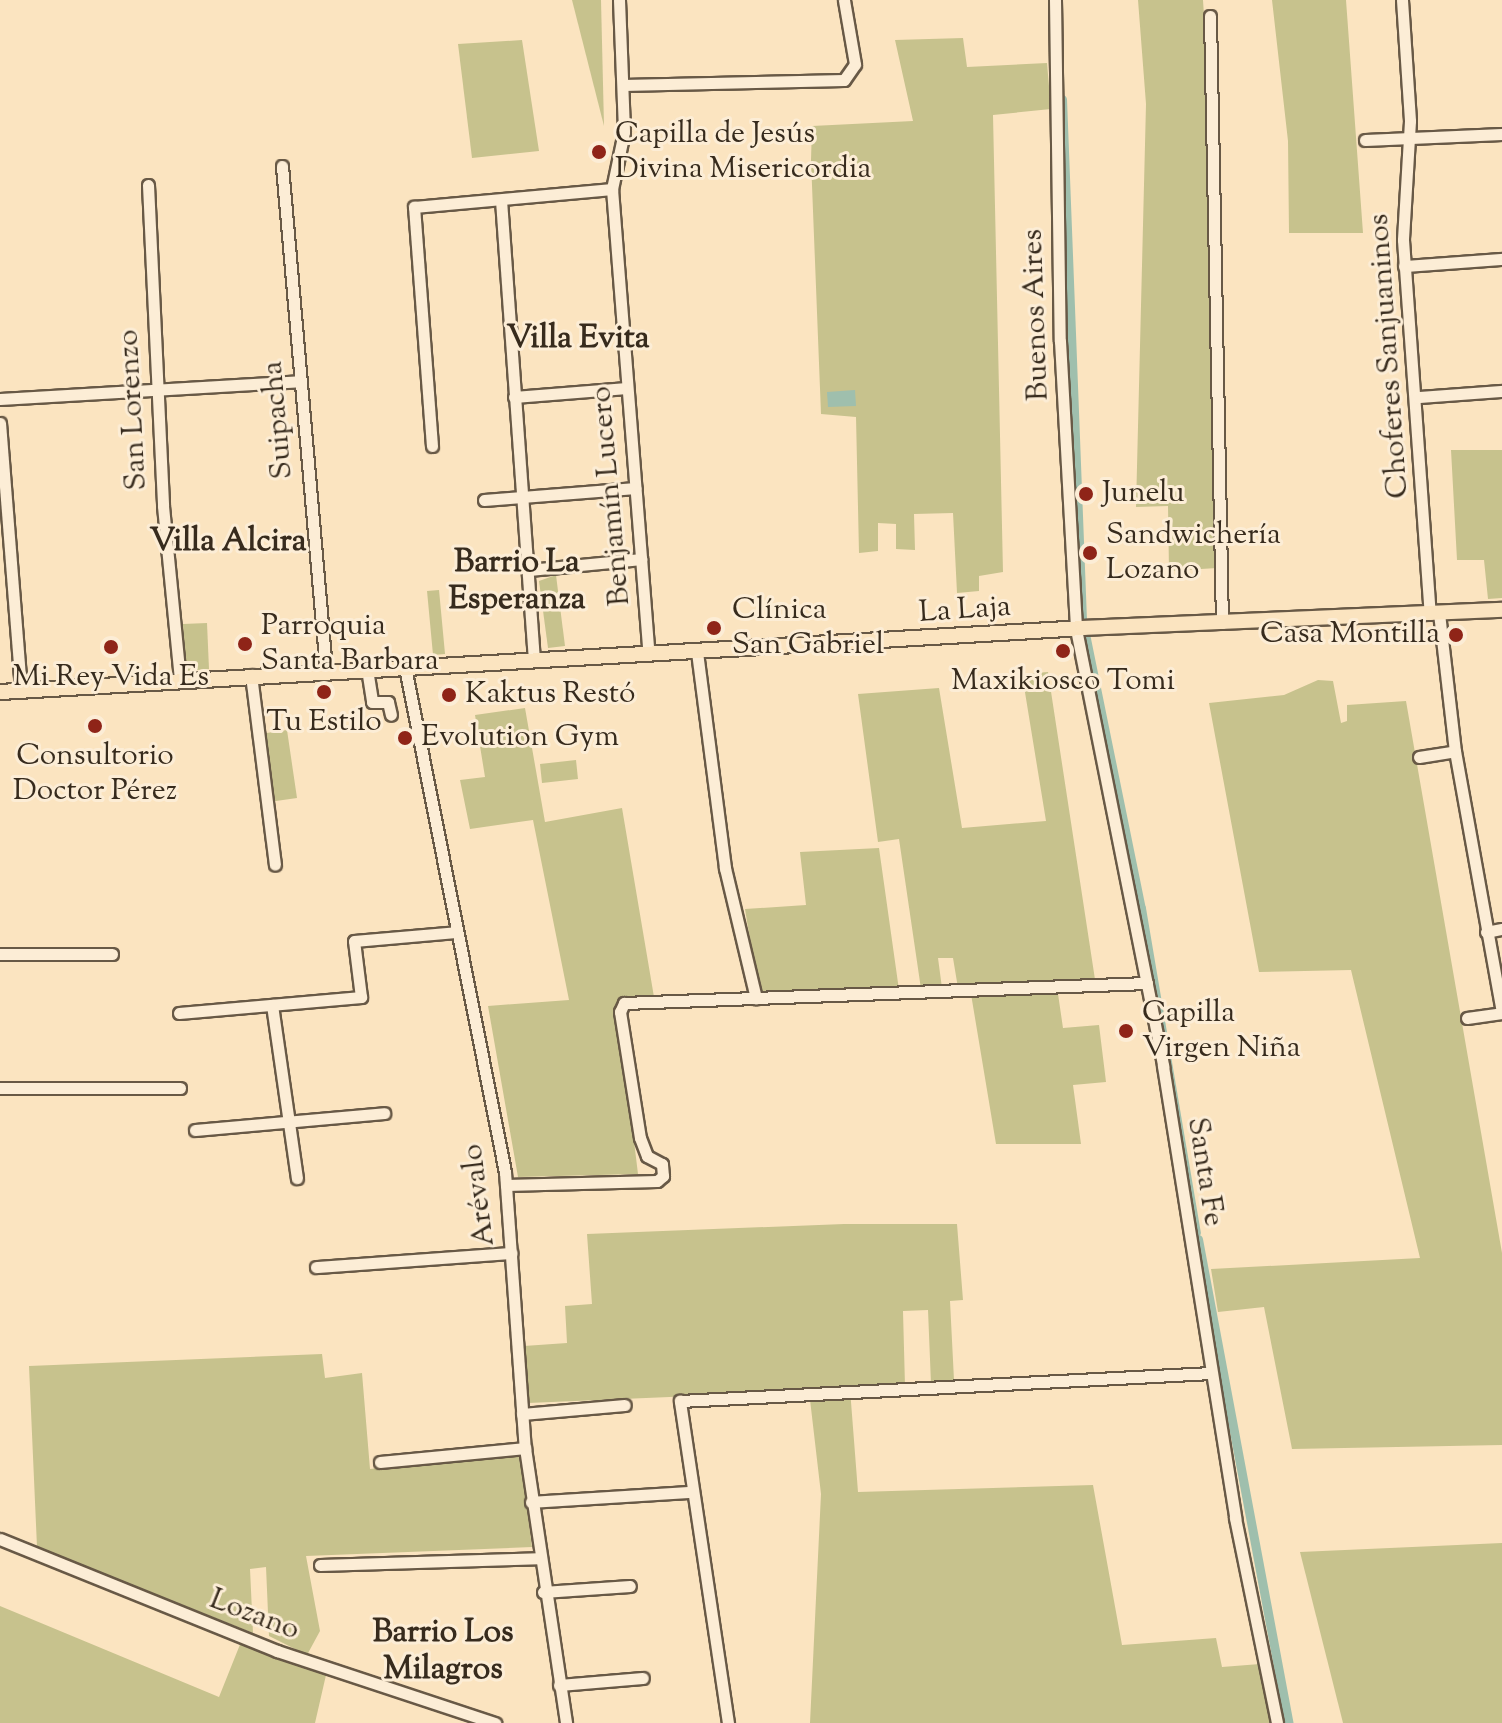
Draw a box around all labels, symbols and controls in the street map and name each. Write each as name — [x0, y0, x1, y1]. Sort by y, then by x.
place label: Capilla de Jesús Divina Misericordia — [615, 117, 871, 188]
marker: Capilla de Jesús Divina Misericordia — [590, 143, 608, 161]
street label: Choferes Sanjuaninos — [1362, 212, 1418, 500]
street label: Buenos Aires — [1016, 228, 1058, 402]
district label: Villa Evita — [506, 320, 650, 358]
street label: San Lorenzo — [112, 329, 156, 491]
street label: Suipacha — [256, 359, 302, 481]
street label: Benjamín Lucero — [584, 385, 640, 607]
place label: Junelu — [1102, 476, 1185, 512]
marker: Junelu — [1077, 485, 1095, 503]
place label: Sandwichería Lozano — [1106, 518, 1281, 588]
district label: Villa Alcira — [149, 523, 307, 561]
marker: Sandwichería Lozano — [1081, 544, 1099, 562]
district label: Barrio La Esperanza — [448, 545, 586, 620]
street label: La Laja — [918, 590, 1012, 632]
place label: Clínica San Gabriel — [732, 593, 884, 664]
place label: Parroquia Santa Barbara — [261, 609, 439, 680]
marker: Clínica San Gabriel — [703, 617, 725, 639]
place label: Casa Montilla — [1260, 617, 1440, 653]
marker: Casa Montilla — [1447, 626, 1465, 644]
marker: Parroquia Santa Barbara — [236, 635, 254, 653]
marker: Mi Rey Vida Es — [102, 638, 120, 656]
marker: Maxikiosco Tomi — [1054, 642, 1072, 660]
place label: Mi Rey Vida Es — [13, 660, 209, 696]
place label: Maxikiosco Tomi — [951, 664, 1175, 700]
place label: Kaktus Restó — [465, 677, 635, 713]
marker: Tu Estilo — [315, 683, 333, 701]
marker: Kaktus Restó — [440, 686, 458, 704]
place label: Tu Estilo — [266, 705, 382, 741]
marker: Consultorio Doctor Pérez — [86, 717, 104, 735]
place label: Evolution Gym — [421, 720, 619, 756]
marker: Evolution Gym — [396, 729, 414, 747]
place label: Consultorio Doctor Pérez — [13, 739, 177, 810]
place label: Capilla Virgen Niña — [1142, 996, 1301, 1066]
marker: Capilla Virgen Niña — [1117, 1022, 1135, 1040]
street label: Santa Fe — [1178, 1115, 1230, 1229]
street label: Arévalo — [456, 1142, 504, 1248]
street label: Lozano — [204, 1582, 304, 1650]
district label: Barrio Los Milagros — [372, 1615, 514, 1690]

